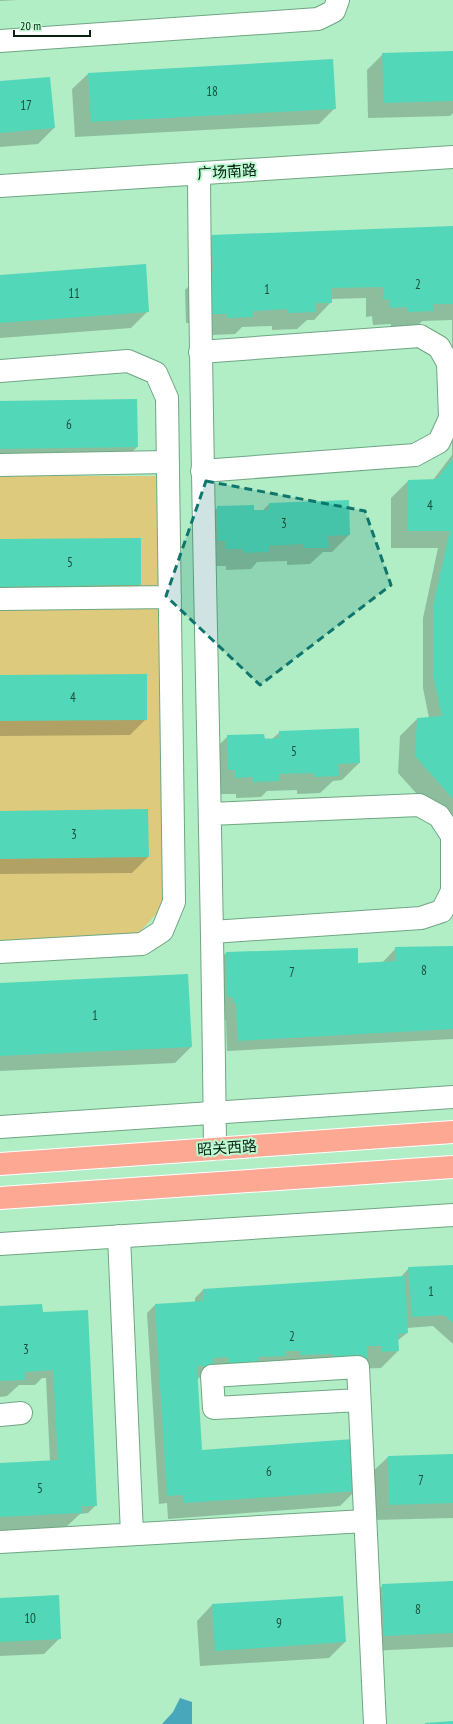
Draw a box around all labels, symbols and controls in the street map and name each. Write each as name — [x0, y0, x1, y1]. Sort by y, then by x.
scale bar — [14, 12, 90, 38]
text: 20 m — [20, 18, 41, 33]
house number: 18 — [206, 83, 218, 100]
house number: 17 — [20, 97, 32, 114]
street label: 广场南路 — [196, 160, 258, 183]
house number: 2 — [415, 276, 421, 293]
house number: 1 — [264, 281, 270, 298]
house number: 11 — [68, 285, 80, 302]
house number: 6 — [66, 416, 72, 433]
house number: 4 — [427, 497, 433, 514]
house number: 3 — [281, 515, 287, 532]
house number: 5 — [67, 554, 73, 571]
house number: 4 — [70, 689, 76, 706]
house number: 5 — [291, 743, 297, 760]
house number: 3 — [71, 826, 77, 843]
house number: 8 — [421, 962, 427, 979]
house number: 7 — [289, 964, 295, 981]
house number: 1 — [92, 1007, 98, 1024]
street label: 昭关西路 — [196, 1136, 258, 1159]
house number: 1 — [428, 1283, 434, 1300]
house number: 2 — [289, 1328, 295, 1345]
house number: 3 — [23, 1341, 29, 1358]
house number: 6 — [266, 1463, 272, 1480]
house number: 7 — [418, 1472, 424, 1489]
house number: 5 — [37, 1480, 43, 1497]
house number: 8 — [415, 1601, 421, 1618]
house number: 10 — [24, 1610, 36, 1627]
house number: 9 — [276, 1615, 282, 1632]

